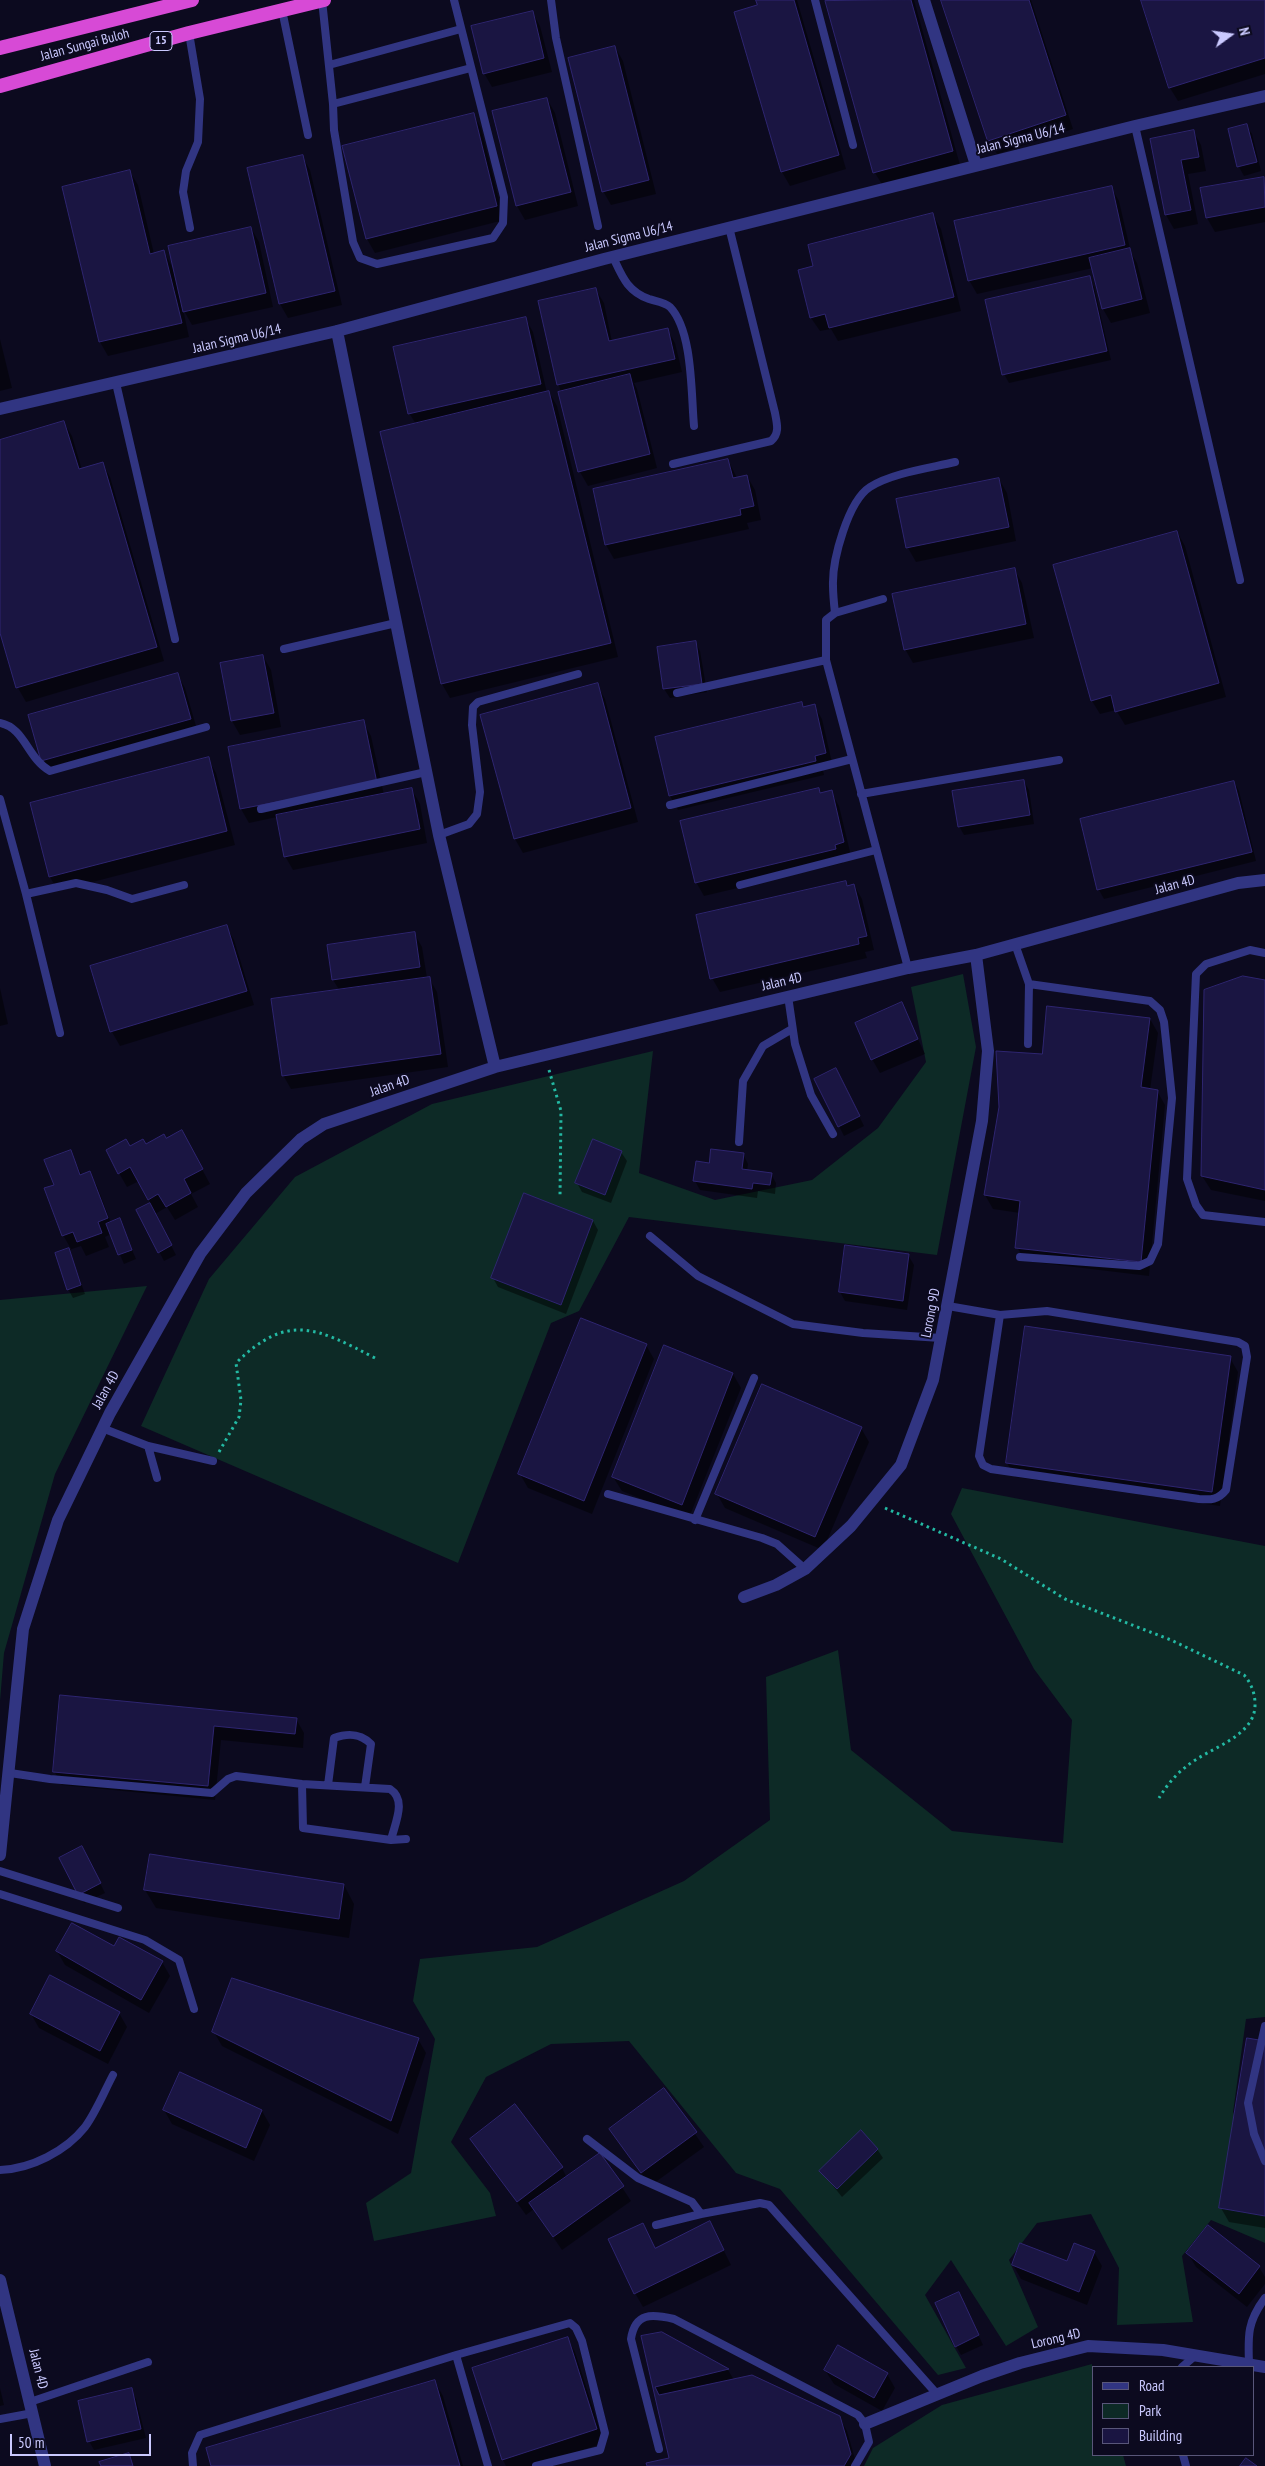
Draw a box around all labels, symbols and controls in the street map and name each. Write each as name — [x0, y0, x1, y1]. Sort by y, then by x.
north arrow — [1205, 10, 1255, 60]
street label: Jalan Sungai Buloh — [39, 25, 131, 65]
text: N — [1235, 26, 1254, 37]
road number: 15 — [150, 31, 172, 50]
street label: Jalan Sigma U6/14 — [975, 120, 1067, 158]
street label: Jalan Sigma U6/14 — [583, 218, 675, 256]
street label: Jalan Sigma U6/14 — [191, 321, 283, 357]
street label: Jalan 4D — [1153, 872, 1197, 898]
street label: Jalan 4D — [760, 969, 804, 995]
street label: Jalan 4D — [368, 1071, 412, 1101]
street label: Lorong 9D — [918, 1287, 944, 1339]
street label: Jalan 4D — [89, 1368, 123, 1412]
street label: Lorong 4D — [1030, 2325, 1082, 2353]
street label: Jalan 4D — [25, 2347, 51, 2391]
legend — [1092, 2366, 1255, 2456]
text: Road — [1139, 2376, 1165, 2395]
text: Park — [1139, 2401, 1161, 2420]
scale bar — [12, 2424, 154, 2456]
text: Building — [1139, 2426, 1182, 2445]
text: 50 m — [18, 2433, 44, 2452]

